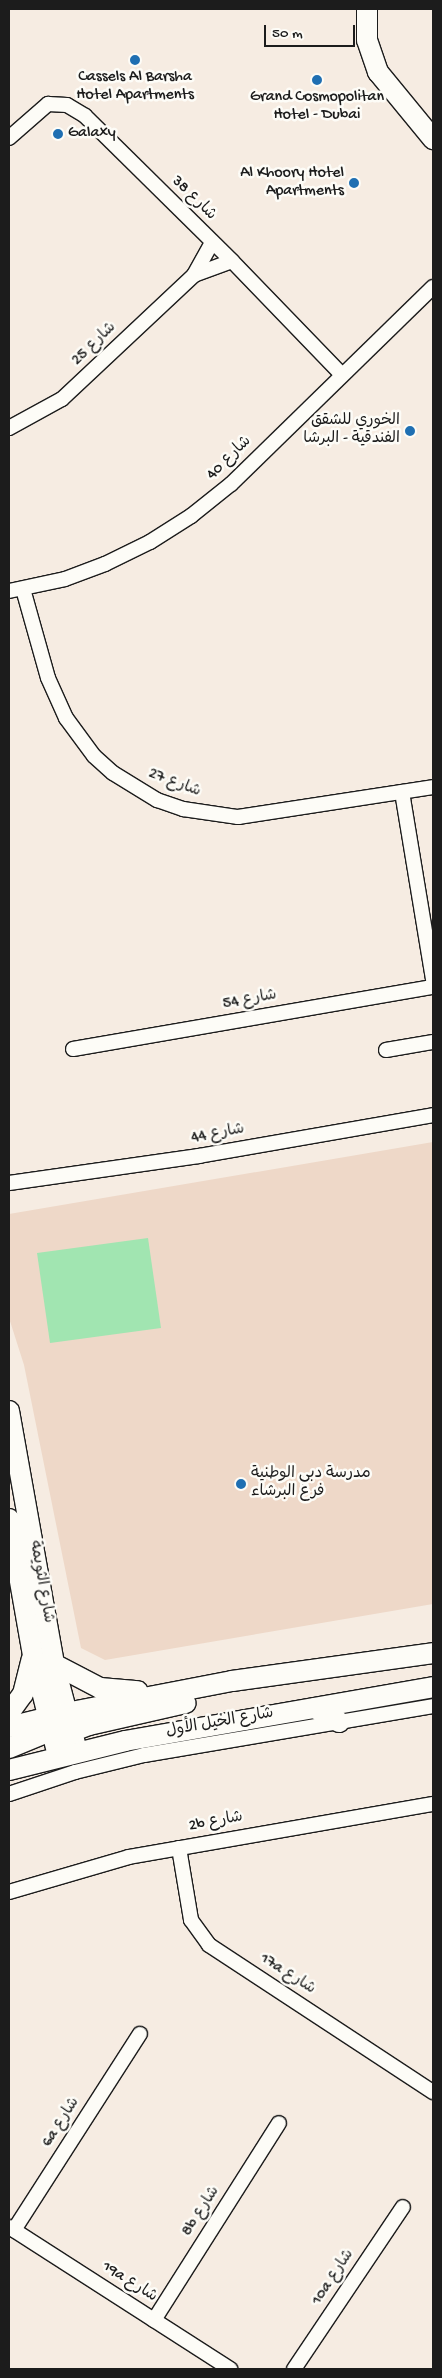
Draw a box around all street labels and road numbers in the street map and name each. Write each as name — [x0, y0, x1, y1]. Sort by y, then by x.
street label: شارع 38 — [167, 173, 219, 225]
street label: شارع 25 — [69, 319, 121, 371]
street label: شارع 40 — [204, 433, 256, 485]
street label: شارع 27 — [145, 765, 203, 803]
street label: شارع 54 — [222, 987, 278, 1015]
street label: شارع 44 — [190, 1121, 246, 1149]
street label: شارع الثويمة — [23, 1539, 57, 1625]
street label: شارع الخيل الأول — [165, 1705, 275, 1743]
street label: 2b شارع — [187, 1809, 245, 1837]
street label: 17a شارع — [256, 1950, 318, 2000]
street label: 6a شارع — [39, 2095, 85, 2151]
street label: 8b شارع — [179, 2183, 225, 2241]
street label: 10a شارع — [308, 2247, 360, 2309]
street label: 19a شارع — [98, 2258, 160, 2308]

